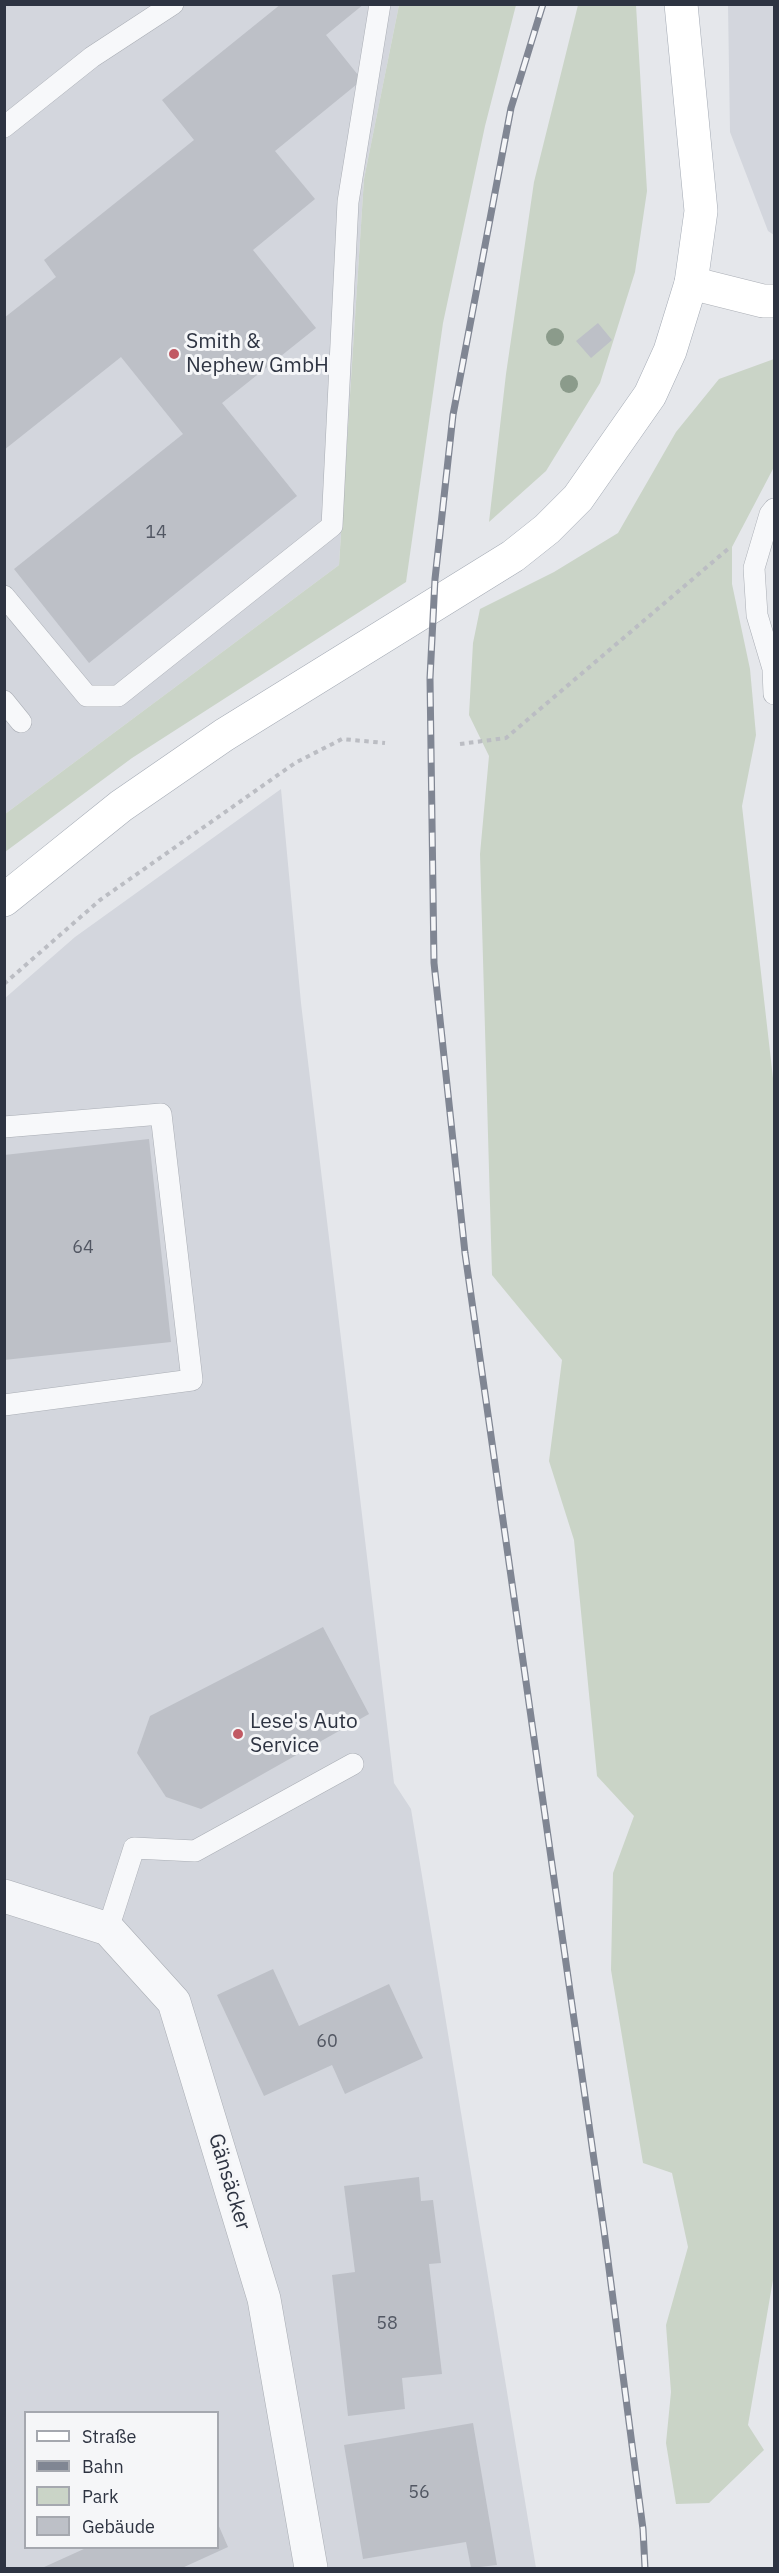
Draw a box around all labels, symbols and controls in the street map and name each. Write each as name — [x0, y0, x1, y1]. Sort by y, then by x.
place label: Smith & Nephew GmbH — [186, 329, 329, 379]
marker: Smith & Nephew GmbH — [167, 347, 181, 361]
house number: 14 — [145, 522, 167, 544]
house number: 64 — [72, 1237, 94, 1259]
place label: Lese's Auto Service — [250, 1709, 358, 1759]
marker: Lese's Auto Service — [231, 1727, 245, 1741]
house number: 60 — [316, 2031, 338, 2053]
street label: Gänsäcker — [202, 2131, 256, 2233]
house number: 58 — [376, 2313, 398, 2335]
legend — [24, 2411, 219, 2549]
text: Straße — [82, 2425, 136, 2448]
text: Bahn — [82, 2455, 124, 2478]
house number: 56 — [408, 2482, 430, 2504]
text: Park — [82, 2485, 118, 2508]
text: Gebäude — [82, 2515, 155, 2538]

